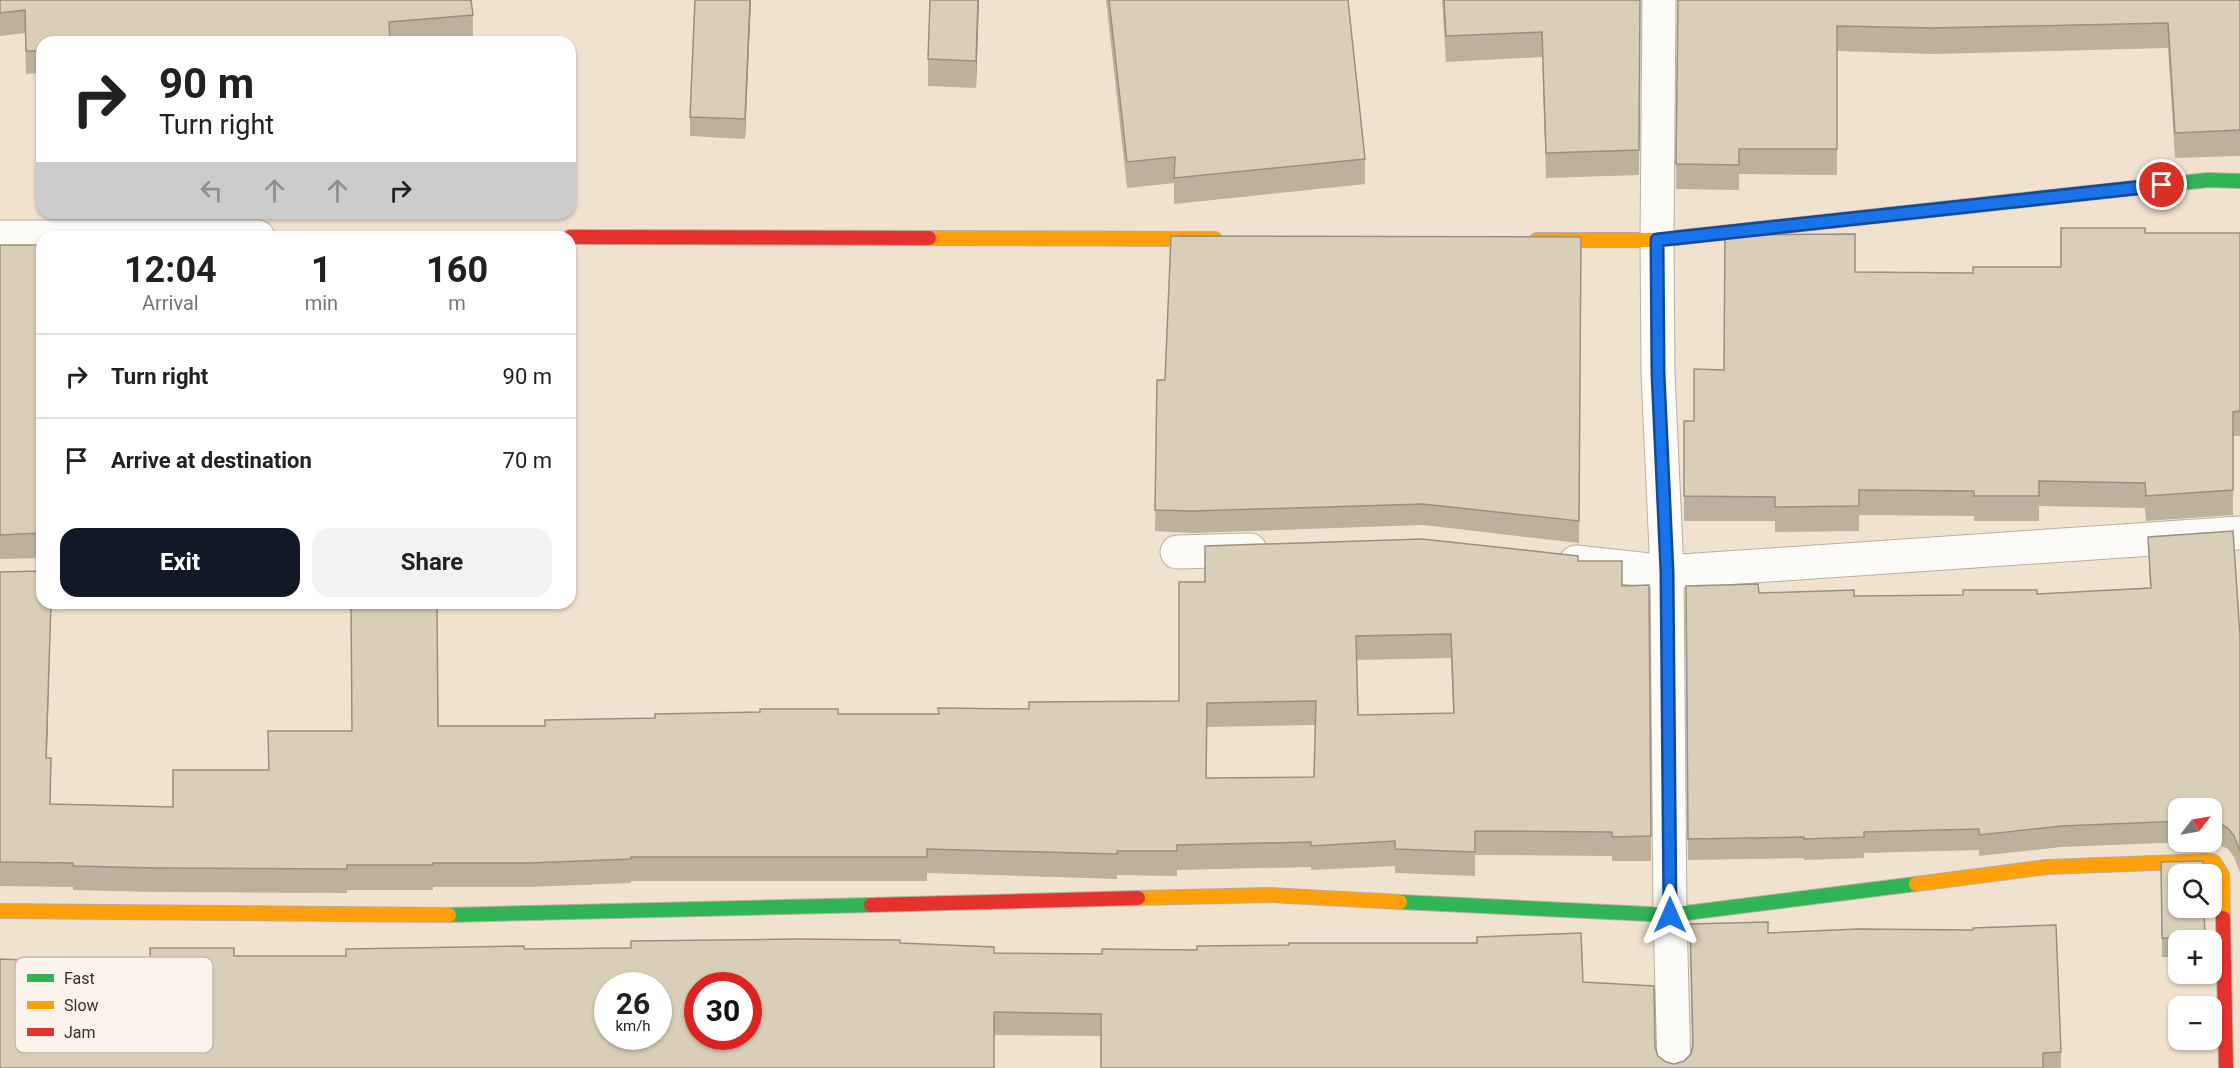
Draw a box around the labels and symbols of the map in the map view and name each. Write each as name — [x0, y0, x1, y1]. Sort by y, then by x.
pin — [2136, 159, 2187, 210]
north arrow — [2168, 798, 2222, 852]
position arrow — [1638, 883, 1702, 947]
legend — [15, 957, 213, 1053]
text: Fast — [64, 969, 95, 988]
speed limit sign: 30 — [684, 972, 762, 1050]
text: Slow — [64, 996, 99, 1015]
text: Jam — [64, 1023, 96, 1042]

